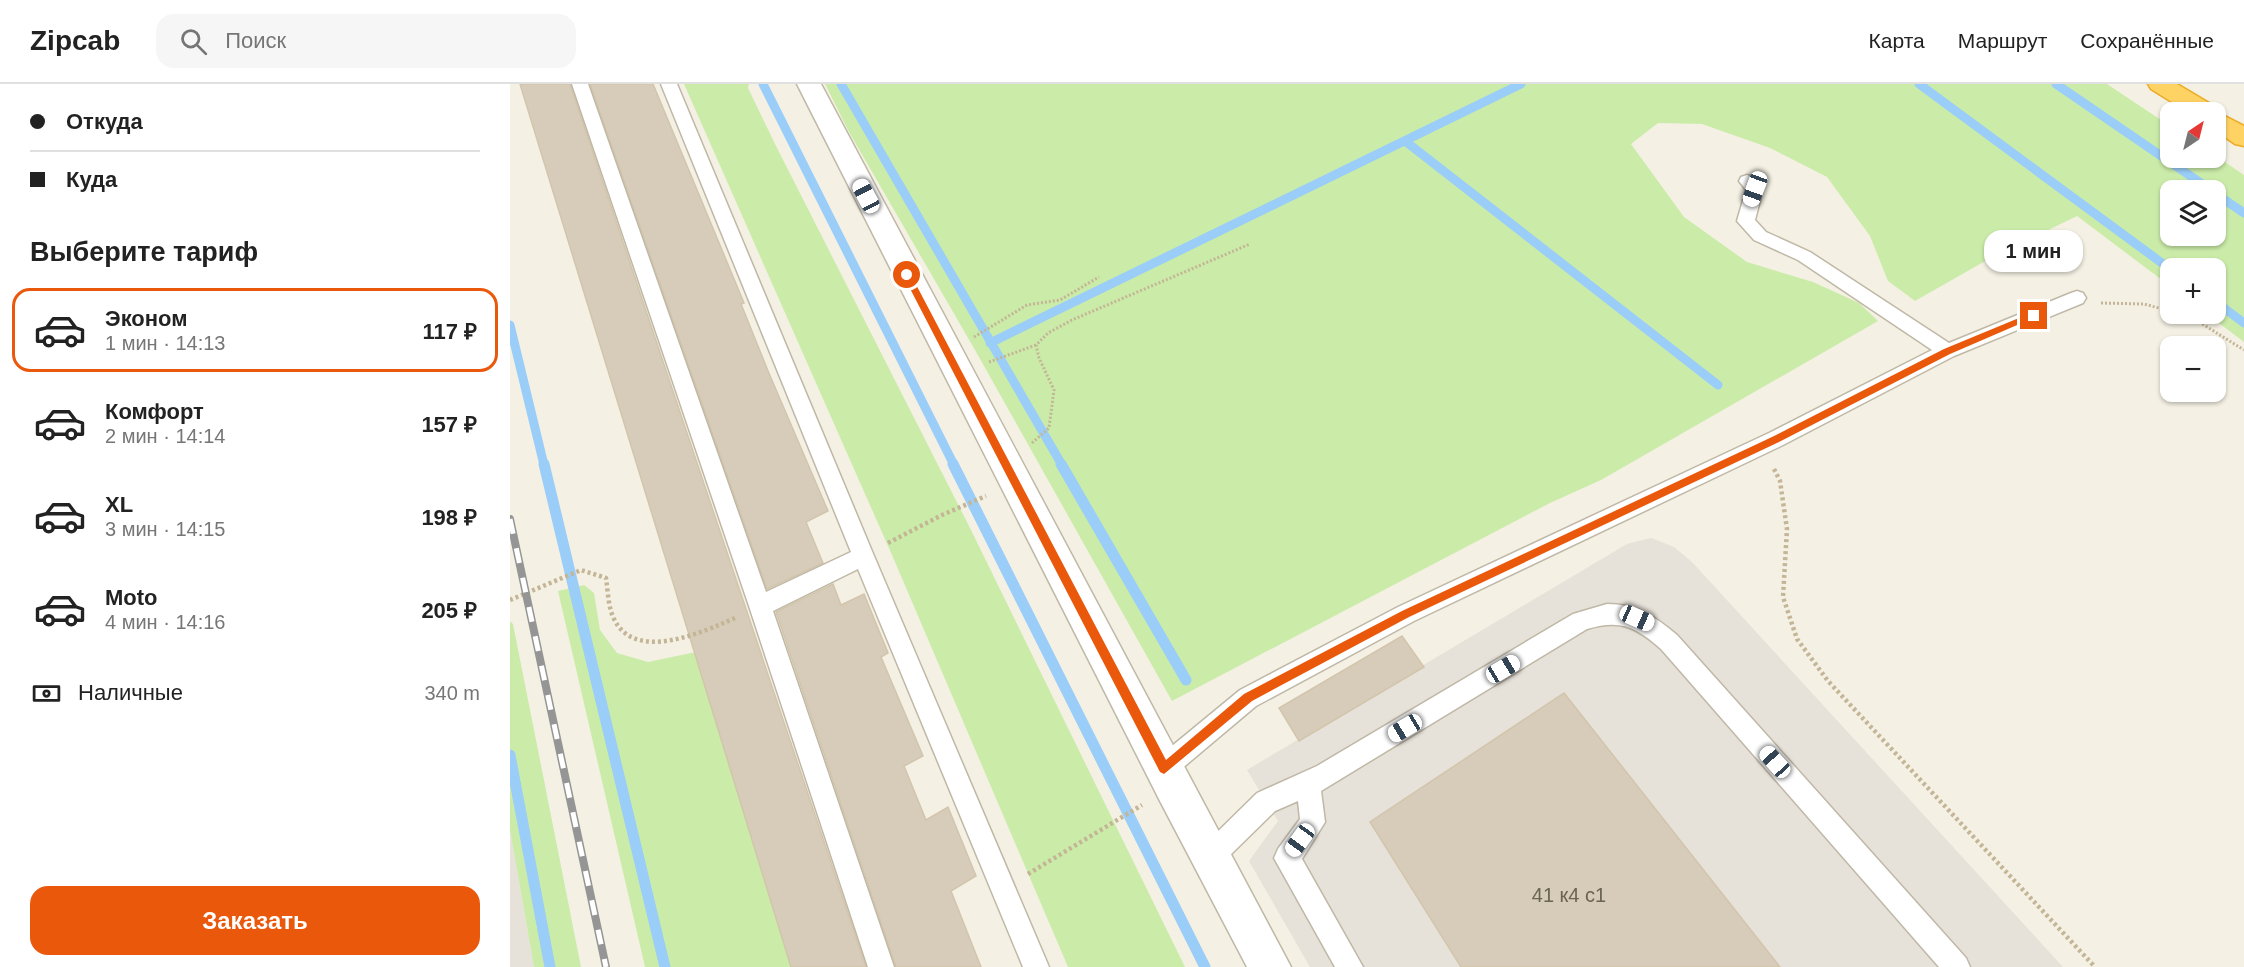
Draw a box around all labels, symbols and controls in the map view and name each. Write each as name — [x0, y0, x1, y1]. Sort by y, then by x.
search box — [156, 14, 576, 68]
text: Zipcab — [30, 25, 120, 56]
icon: search — [177, 25, 210, 58]
text: Поиск — [225, 28, 286, 53]
text: Карта — [1869, 29, 1925, 52]
text: Маршрут — [1958, 29, 2047, 52]
text: Сохранённые — [2080, 29, 2214, 52]
north arrow — [2160, 102, 2226, 168]
map controls — [2160, 102, 2226, 402]
text: Откуда — [66, 109, 143, 134]
text: Куда — [66, 167, 117, 192]
car — [1740, 169, 1770, 209]
car — [850, 176, 882, 216]
button: layers — [2160, 180, 2226, 246]
callout: 1 мин — [1984, 229, 2084, 271]
text: Выберите тариф — [30, 237, 258, 267]
text: 1 мин — [2006, 240, 2061, 262]
button: + — [2160, 258, 2226, 324]
route start — [893, 261, 920, 288]
route end — [2020, 302, 2047, 329]
icon: car — [33, 303, 87, 357]
text: Эконом — [105, 306, 188, 331]
text: 117 ₽ — [423, 319, 477, 344]
text: 1 мин · 14:13 — [105, 332, 225, 354]
button: − — [2160, 336, 2226, 402]
icon: car — [33, 396, 87, 450]
text: Комфорт — [105, 399, 204, 424]
text: 157 ₽ — [421, 412, 477, 437]
text: 2 мин · 14:14 — [105, 425, 225, 447]
icon: car — [33, 489, 87, 543]
text: XL — [105, 492, 133, 517]
text: 198 ₽ — [421, 505, 477, 530]
text: 3 мин · 14:15 — [105, 518, 225, 540]
icon: car — [33, 582, 87, 636]
text: Moto — [105, 585, 158, 610]
text: 205 ₽ — [421, 598, 477, 623]
car — [1617, 602, 1657, 634]
text: 4 мин · 14:16 — [105, 611, 225, 633]
car — [1483, 652, 1523, 686]
icon: cash — [30, 677, 63, 710]
text: Наличные — [78, 680, 183, 705]
text: 340 m — [424, 682, 480, 704]
car — [1385, 711, 1425, 745]
car — [1756, 743, 1794, 781]
car — [1282, 820, 1318, 860]
house number: 41 к4 с1 — [1532, 884, 1606, 906]
button: Заказать — [30, 886, 480, 955]

